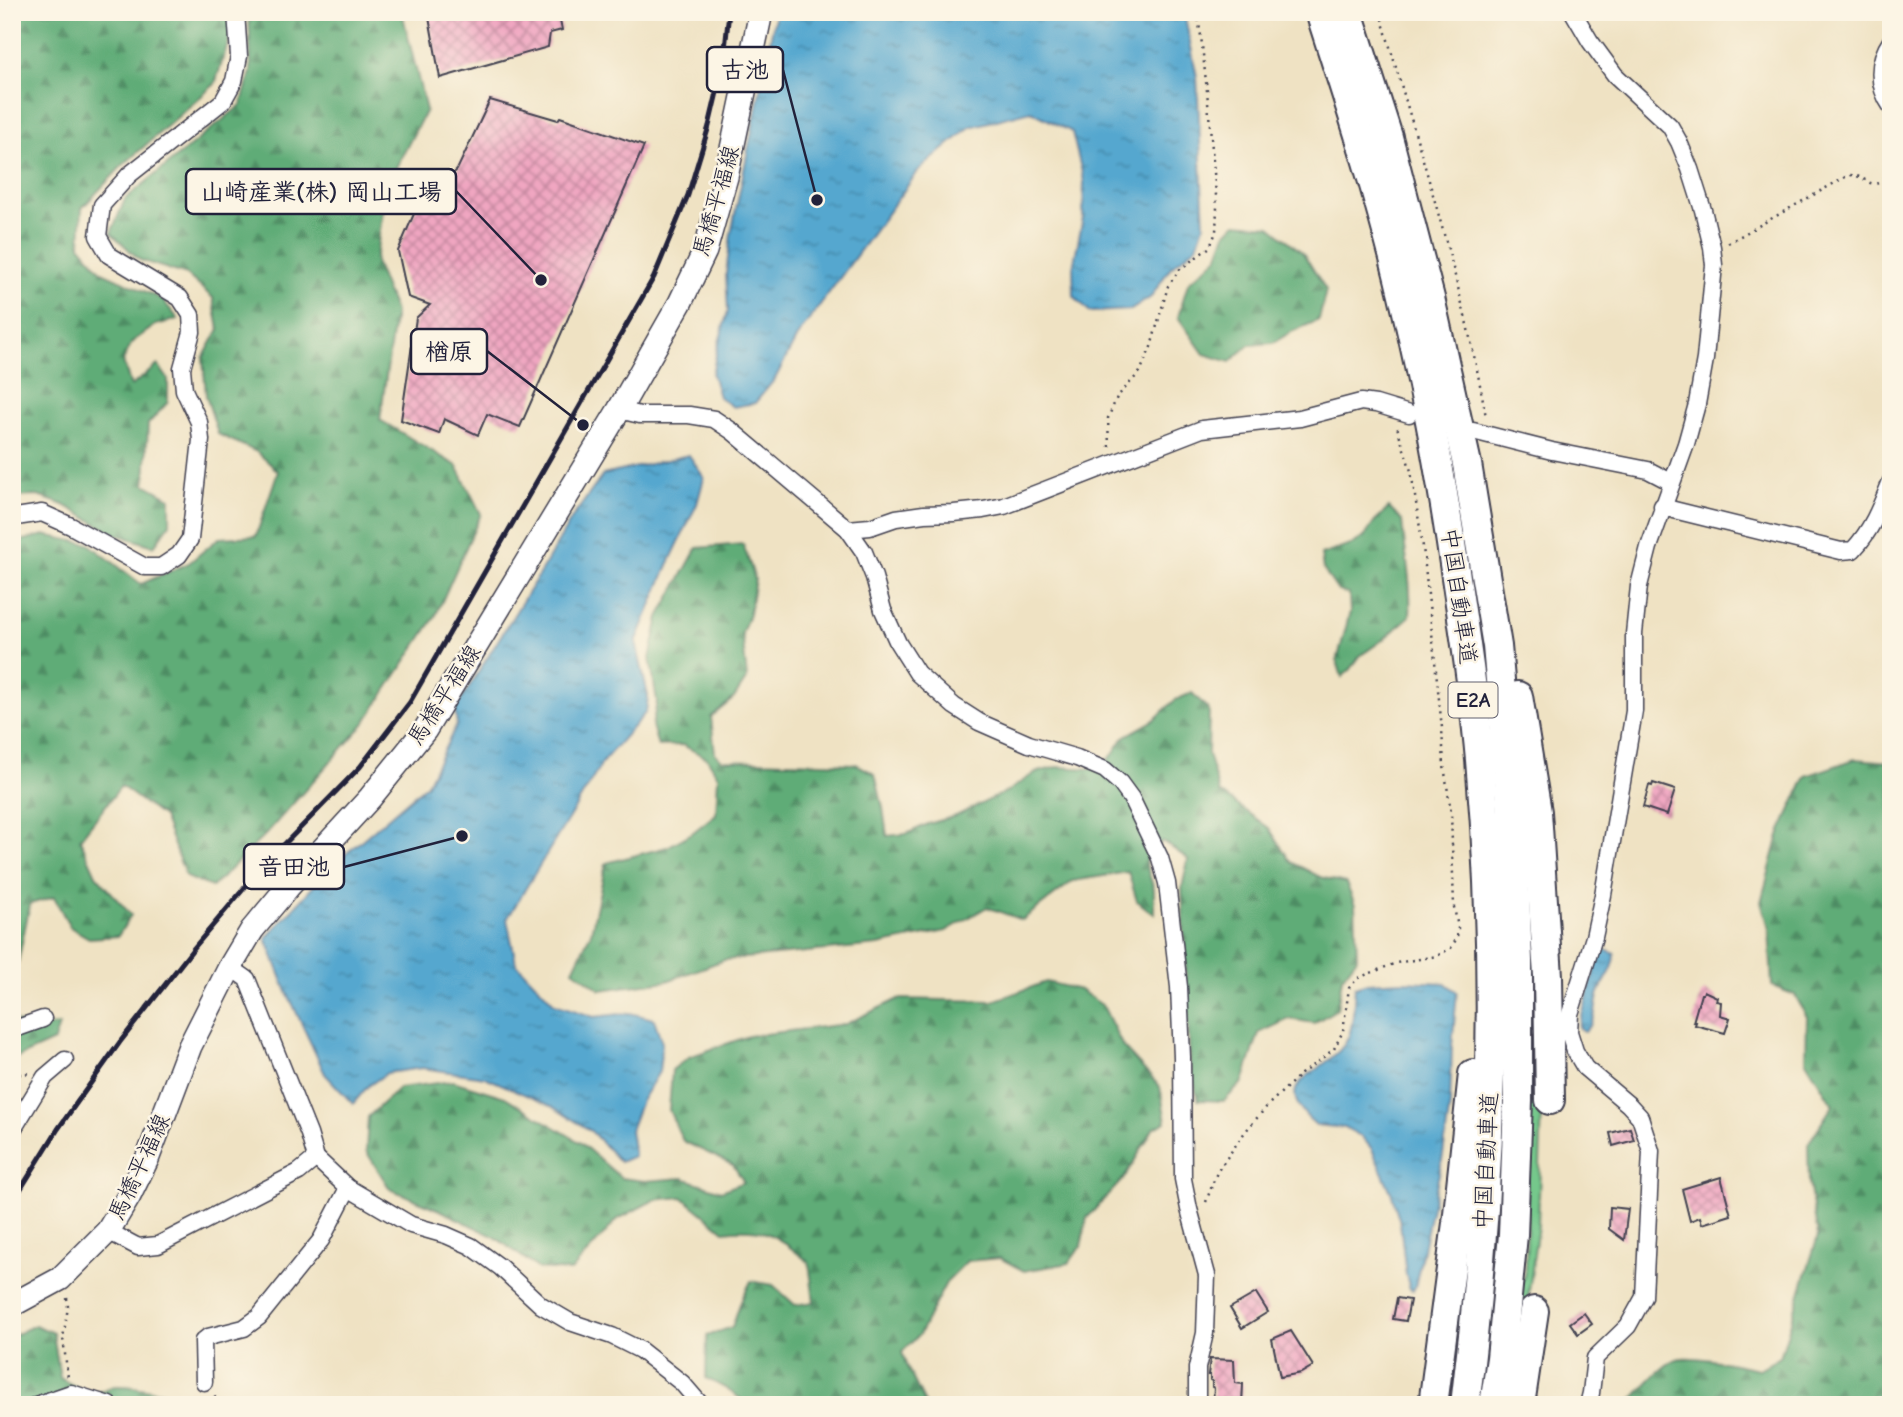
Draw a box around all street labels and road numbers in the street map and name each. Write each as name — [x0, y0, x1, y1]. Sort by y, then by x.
street label: 馬橋平福線 — [687, 142, 745, 260]
street label: 中国自動車道 — [1436, 526, 1482, 666]
street label: 馬橋平福線 — [401, 639, 487, 751]
road number: E2A — [1448, 682, 1498, 718]
street label: 中国自動車道 — [1469, 1091, 1503, 1231]
street label: 馬橋平福線 — [102, 1109, 176, 1225]

